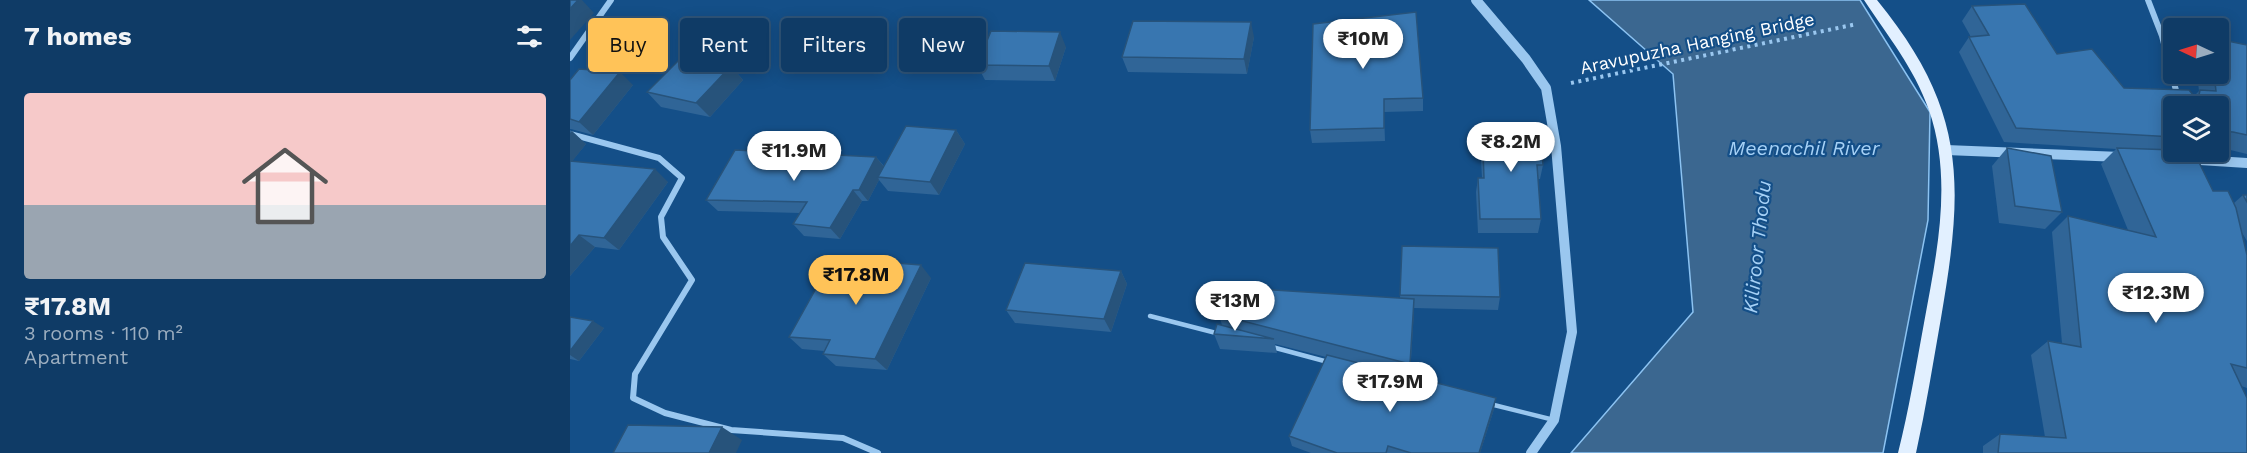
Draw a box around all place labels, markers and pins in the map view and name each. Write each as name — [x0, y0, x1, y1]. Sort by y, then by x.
pin: ₹10M — [1327, 19, 1399, 70]
pin: ₹8.2M — [1469, 122, 1553, 173]
pin: ₹11.9M — [745, 131, 843, 182]
pin: ₹17.8M — [807, 255, 905, 306]
pin: ₹12.3M — [2107, 273, 2205, 324]
pin: ₹13M — [1199, 281, 1271, 332]
pin: ₹17.9M — [1341, 362, 1439, 413]

